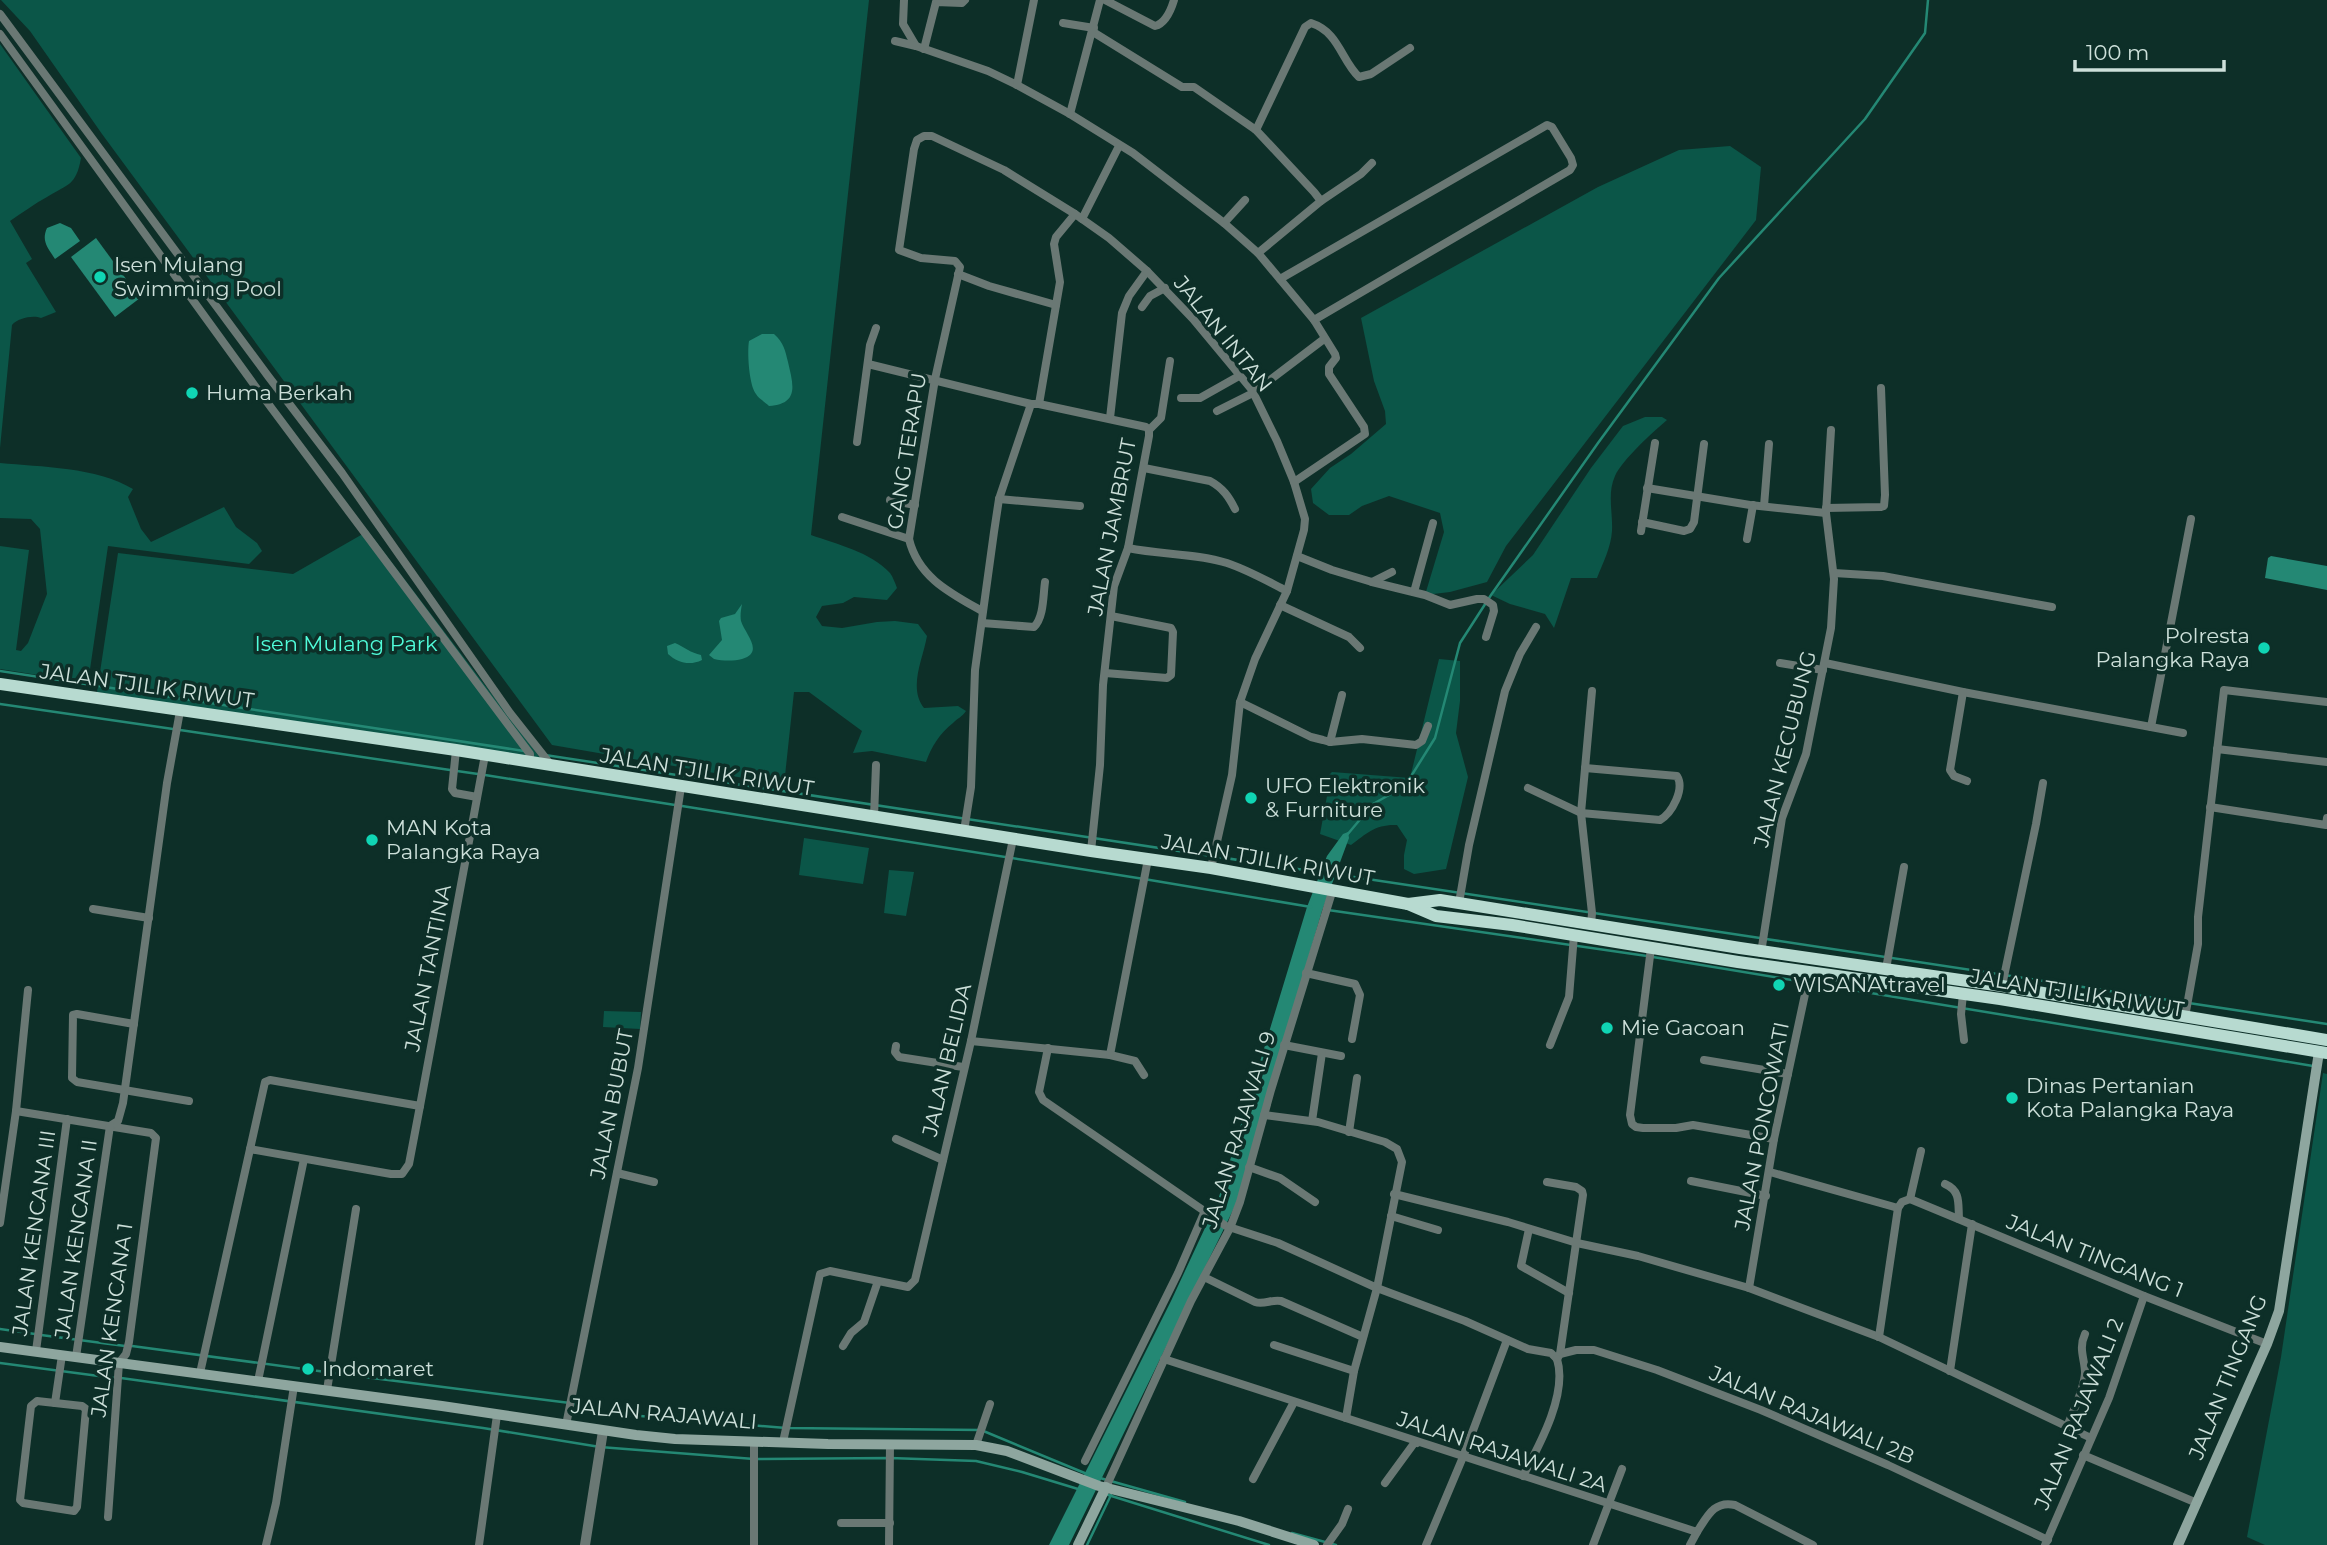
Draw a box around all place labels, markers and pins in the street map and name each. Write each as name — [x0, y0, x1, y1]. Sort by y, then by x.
place label: Isen Mulang Swimming Pool — [114, 252, 282, 301]
marker: Isen Mulang Swimming Pool — [92, 269, 108, 285]
place label: Huma Berkah — [206, 380, 353, 405]
marker: Huma Berkah — [184, 385, 200, 401]
place label: Polresta Palangka Raya — [2096, 623, 2250, 672]
marker: Polresta Palangka Raya — [2256, 640, 2272, 656]
place label: UFO Elektronik & Furniture — [1265, 773, 1425, 822]
marker: UFO Elektronik & Furniture — [1243, 790, 1259, 806]
place label: MAN Kota Palangka Raya — [386, 815, 540, 864]
marker: MAN Kota Palangka Raya — [364, 832, 380, 848]
place label: WISANA travel — [1793, 972, 1946, 997]
marker: WISANA travel — [1771, 977, 1787, 993]
place label: Mie Gacoan — [1621, 1015, 1745, 1040]
marker: Mie Gacoan — [1599, 1020, 1615, 1036]
place label: Dinas Pertanian Kota Palangka Raya — [2026, 1073, 2234, 1122]
marker: Dinas Pertanian Kota Palangka Raya — [2004, 1090, 2020, 1106]
place label: Indomaret — [322, 1356, 434, 1381]
marker: Indomaret — [300, 1361, 316, 1377]

